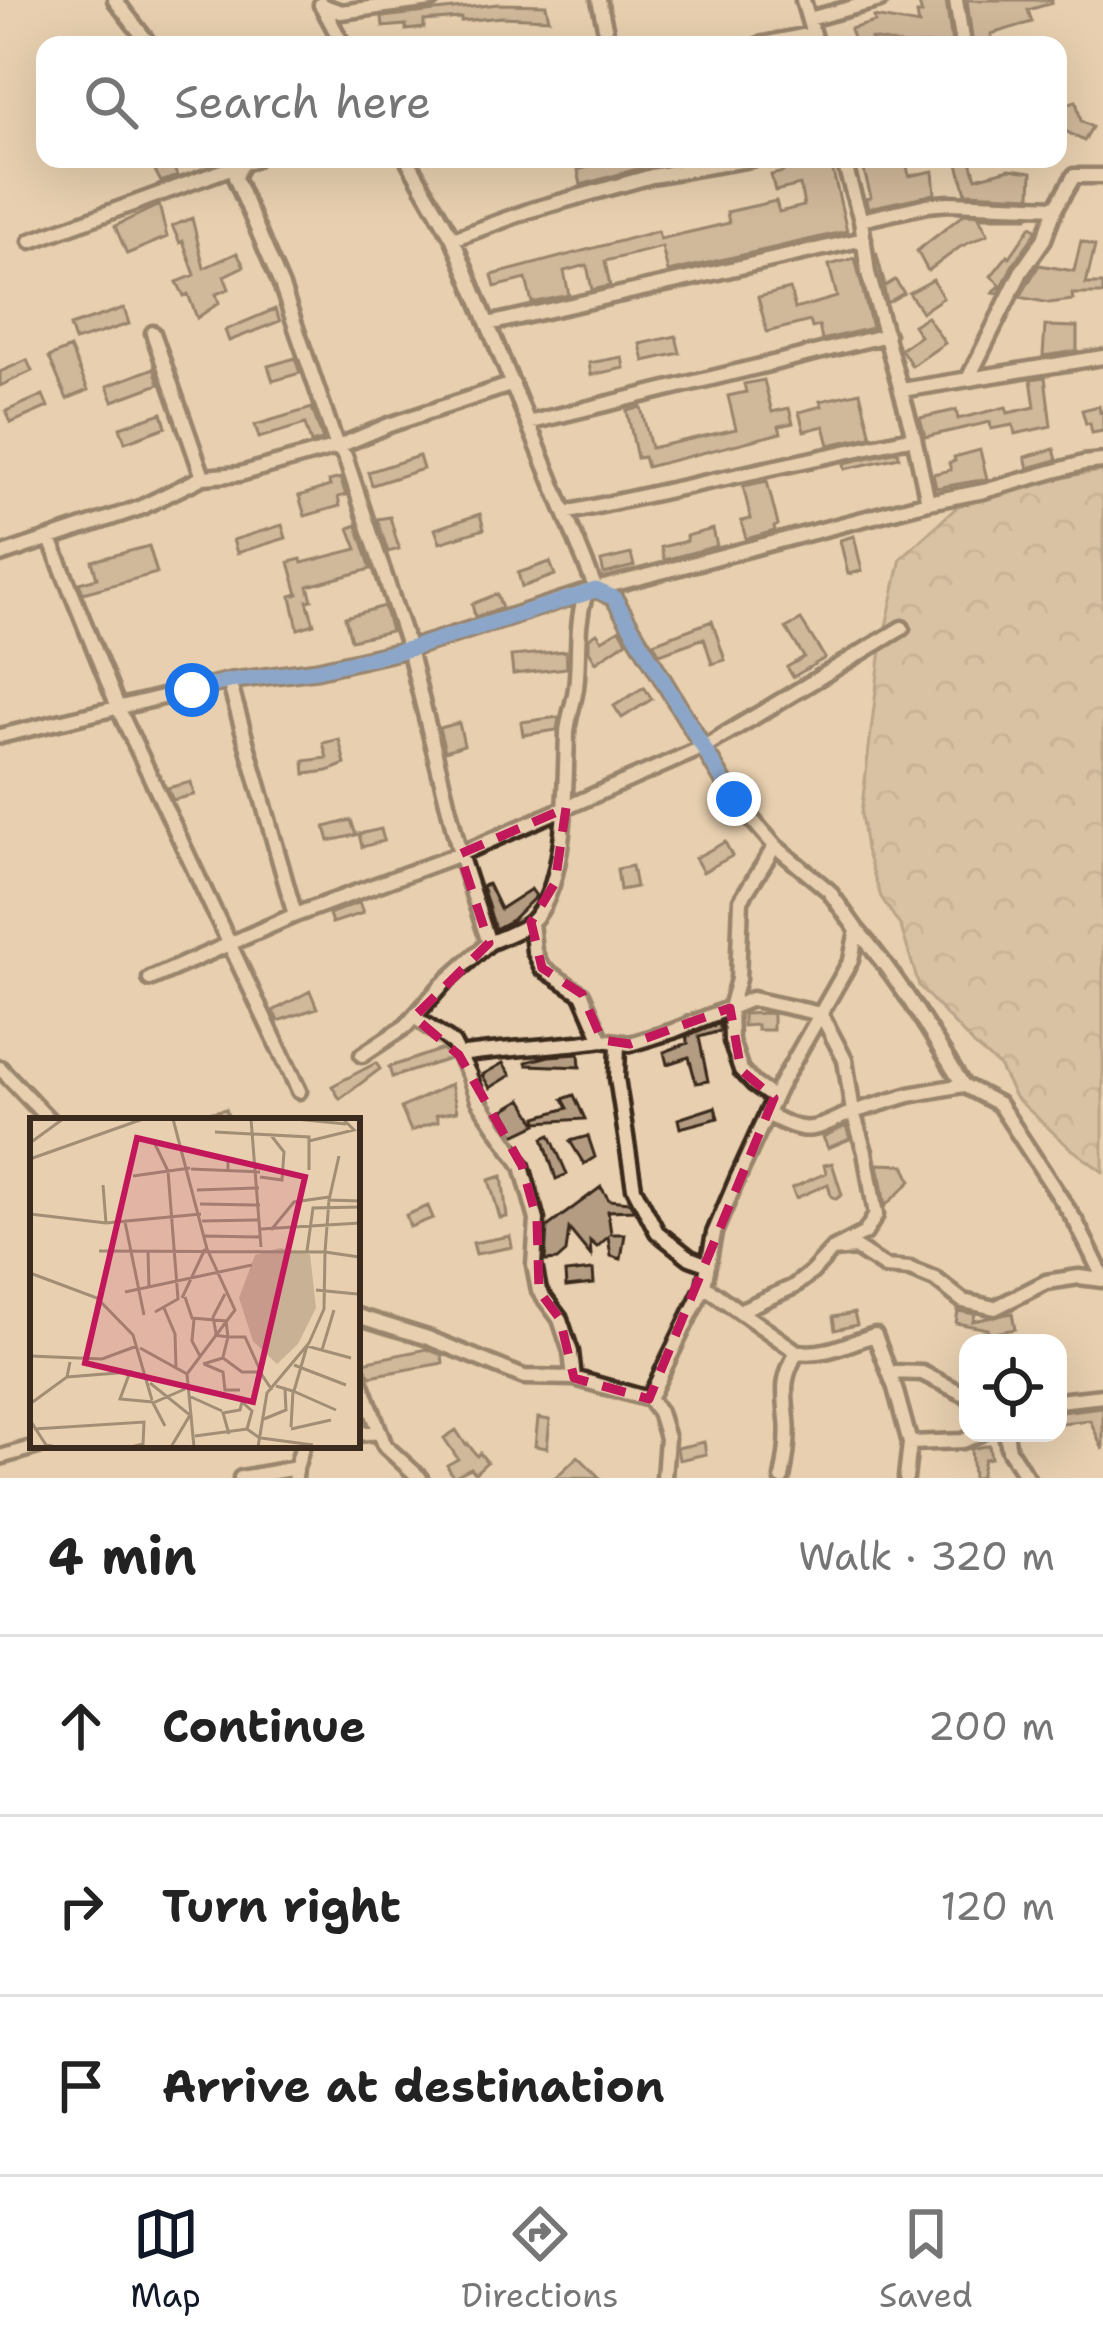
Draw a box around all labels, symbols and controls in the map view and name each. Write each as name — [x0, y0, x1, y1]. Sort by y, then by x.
search box — [36, 36, 1067, 168]
icon: search — [78, 69, 144, 135]
text: Search here — [174, 72, 431, 132]
route start — [165, 663, 219, 717]
route end — [707, 772, 761, 826]
inset map — [30, 1118, 360, 1448]
map controls — [959, 1334, 1067, 1442]
button: locate — [959, 1334, 1067, 1442]
text: 4 min — [48, 1522, 197, 1590]
text: Walk · 320 m — [798, 1530, 1055, 1582]
icon: ahead — [48, 1693, 114, 1759]
text: Continue — [162, 1696, 366, 1756]
text: 200 m — [928, 1700, 1055, 1752]
icon: right — [48, 1873, 114, 1939]
text: Turn right — [162, 1876, 401, 1936]
text: 120 m — [940, 1880, 1055, 1932]
icon: arrive — [48, 2053, 114, 2119]
text: Arrive at destination — [162, 2056, 665, 2116]
tab: Map — [130, 2201, 201, 2318]
tab: Directions — [461, 2201, 619, 2318]
tab: Saved — [879, 2201, 973, 2318]

